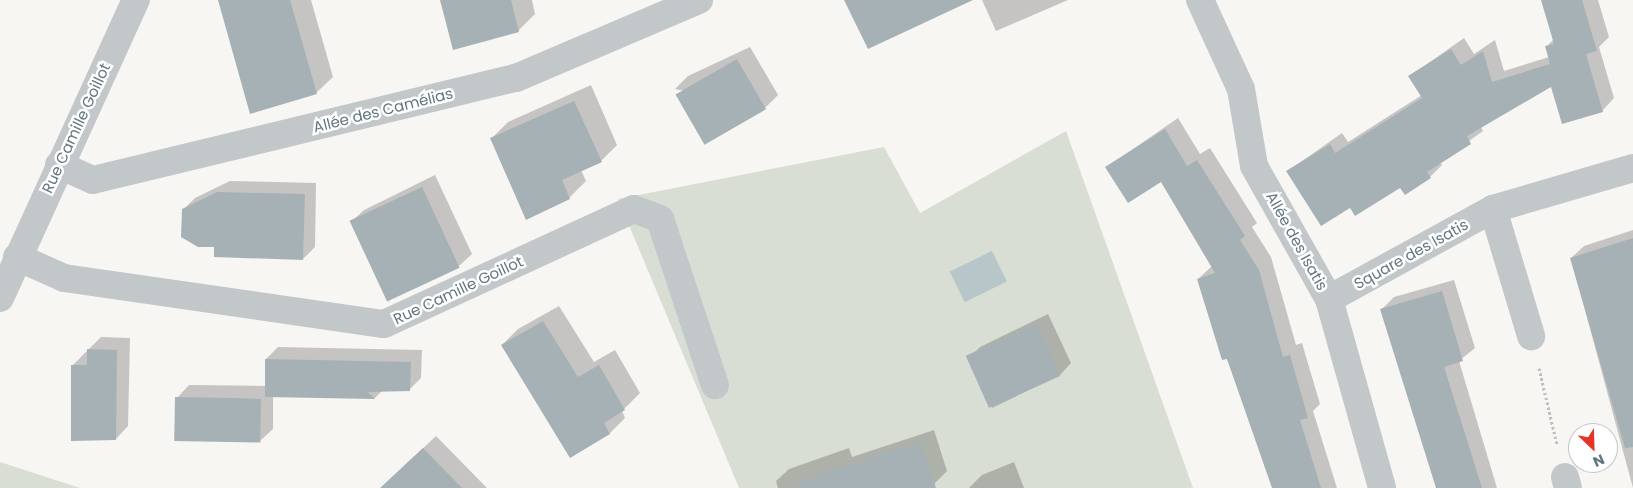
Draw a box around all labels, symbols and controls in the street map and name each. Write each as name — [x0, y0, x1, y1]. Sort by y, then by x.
street label: Rue Camille Goillot — [38, 60, 114, 196]
street label: Allée des Camélias — [311, 84, 455, 136]
street label: Allée des Isatis — [1262, 189, 1332, 293]
street label: Square des Isatis — [1351, 215, 1471, 293]
street label: Rue Camille Goillot — [390, 252, 526, 328]
north arrow — [1568, 423, 1618, 473]
text: N — [1590, 450, 1608, 472]

